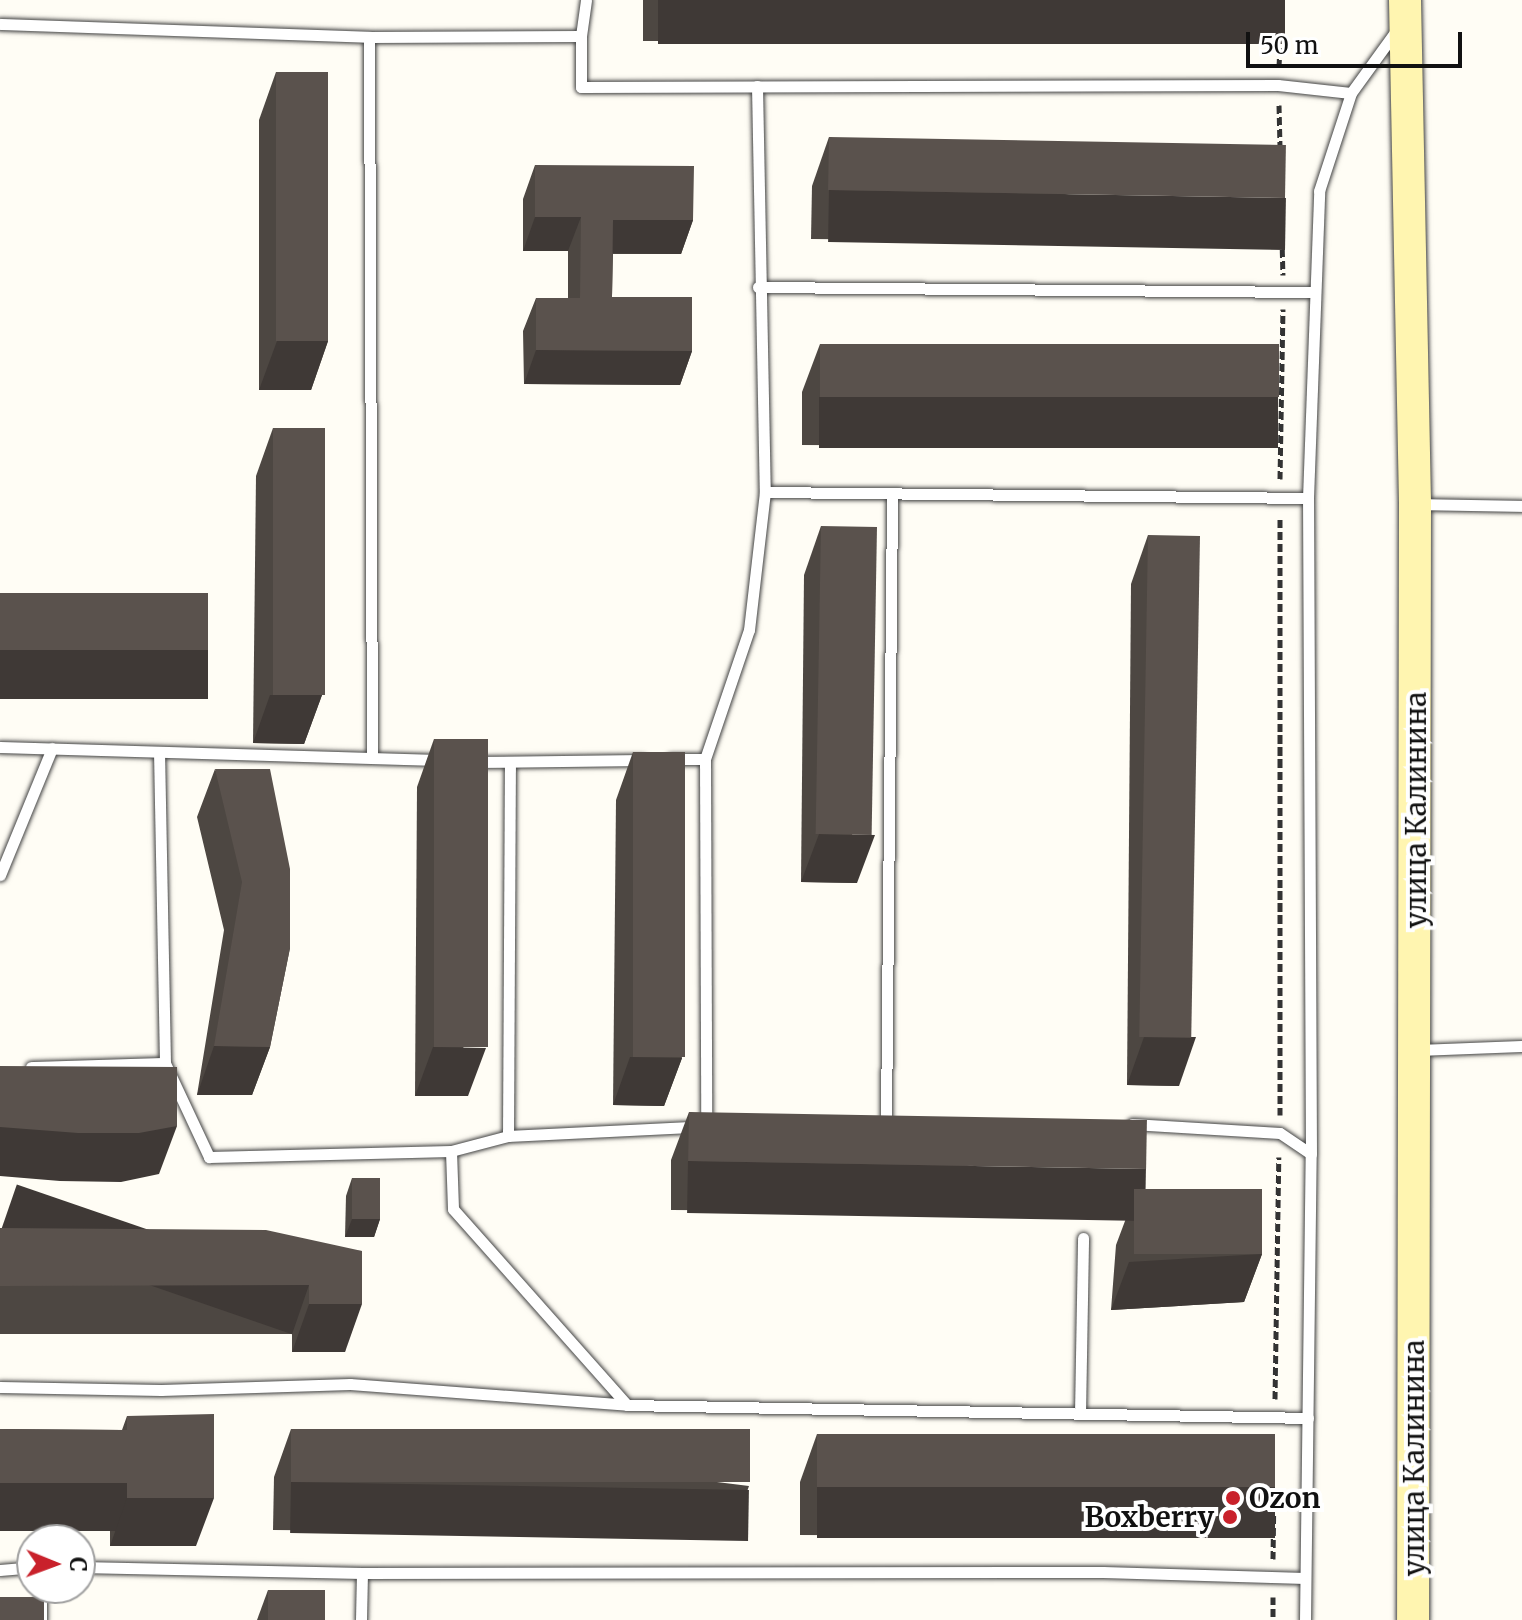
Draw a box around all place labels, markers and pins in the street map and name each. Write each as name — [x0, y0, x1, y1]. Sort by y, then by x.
place label: Ozon — [1249, 1481, 1320, 1515]
marker: Ozon — [1224, 1489, 1242, 1507]
place label: Boxberry — [1084, 1500, 1214, 1534]
marker: Boxberry — [1221, 1508, 1239, 1526]

